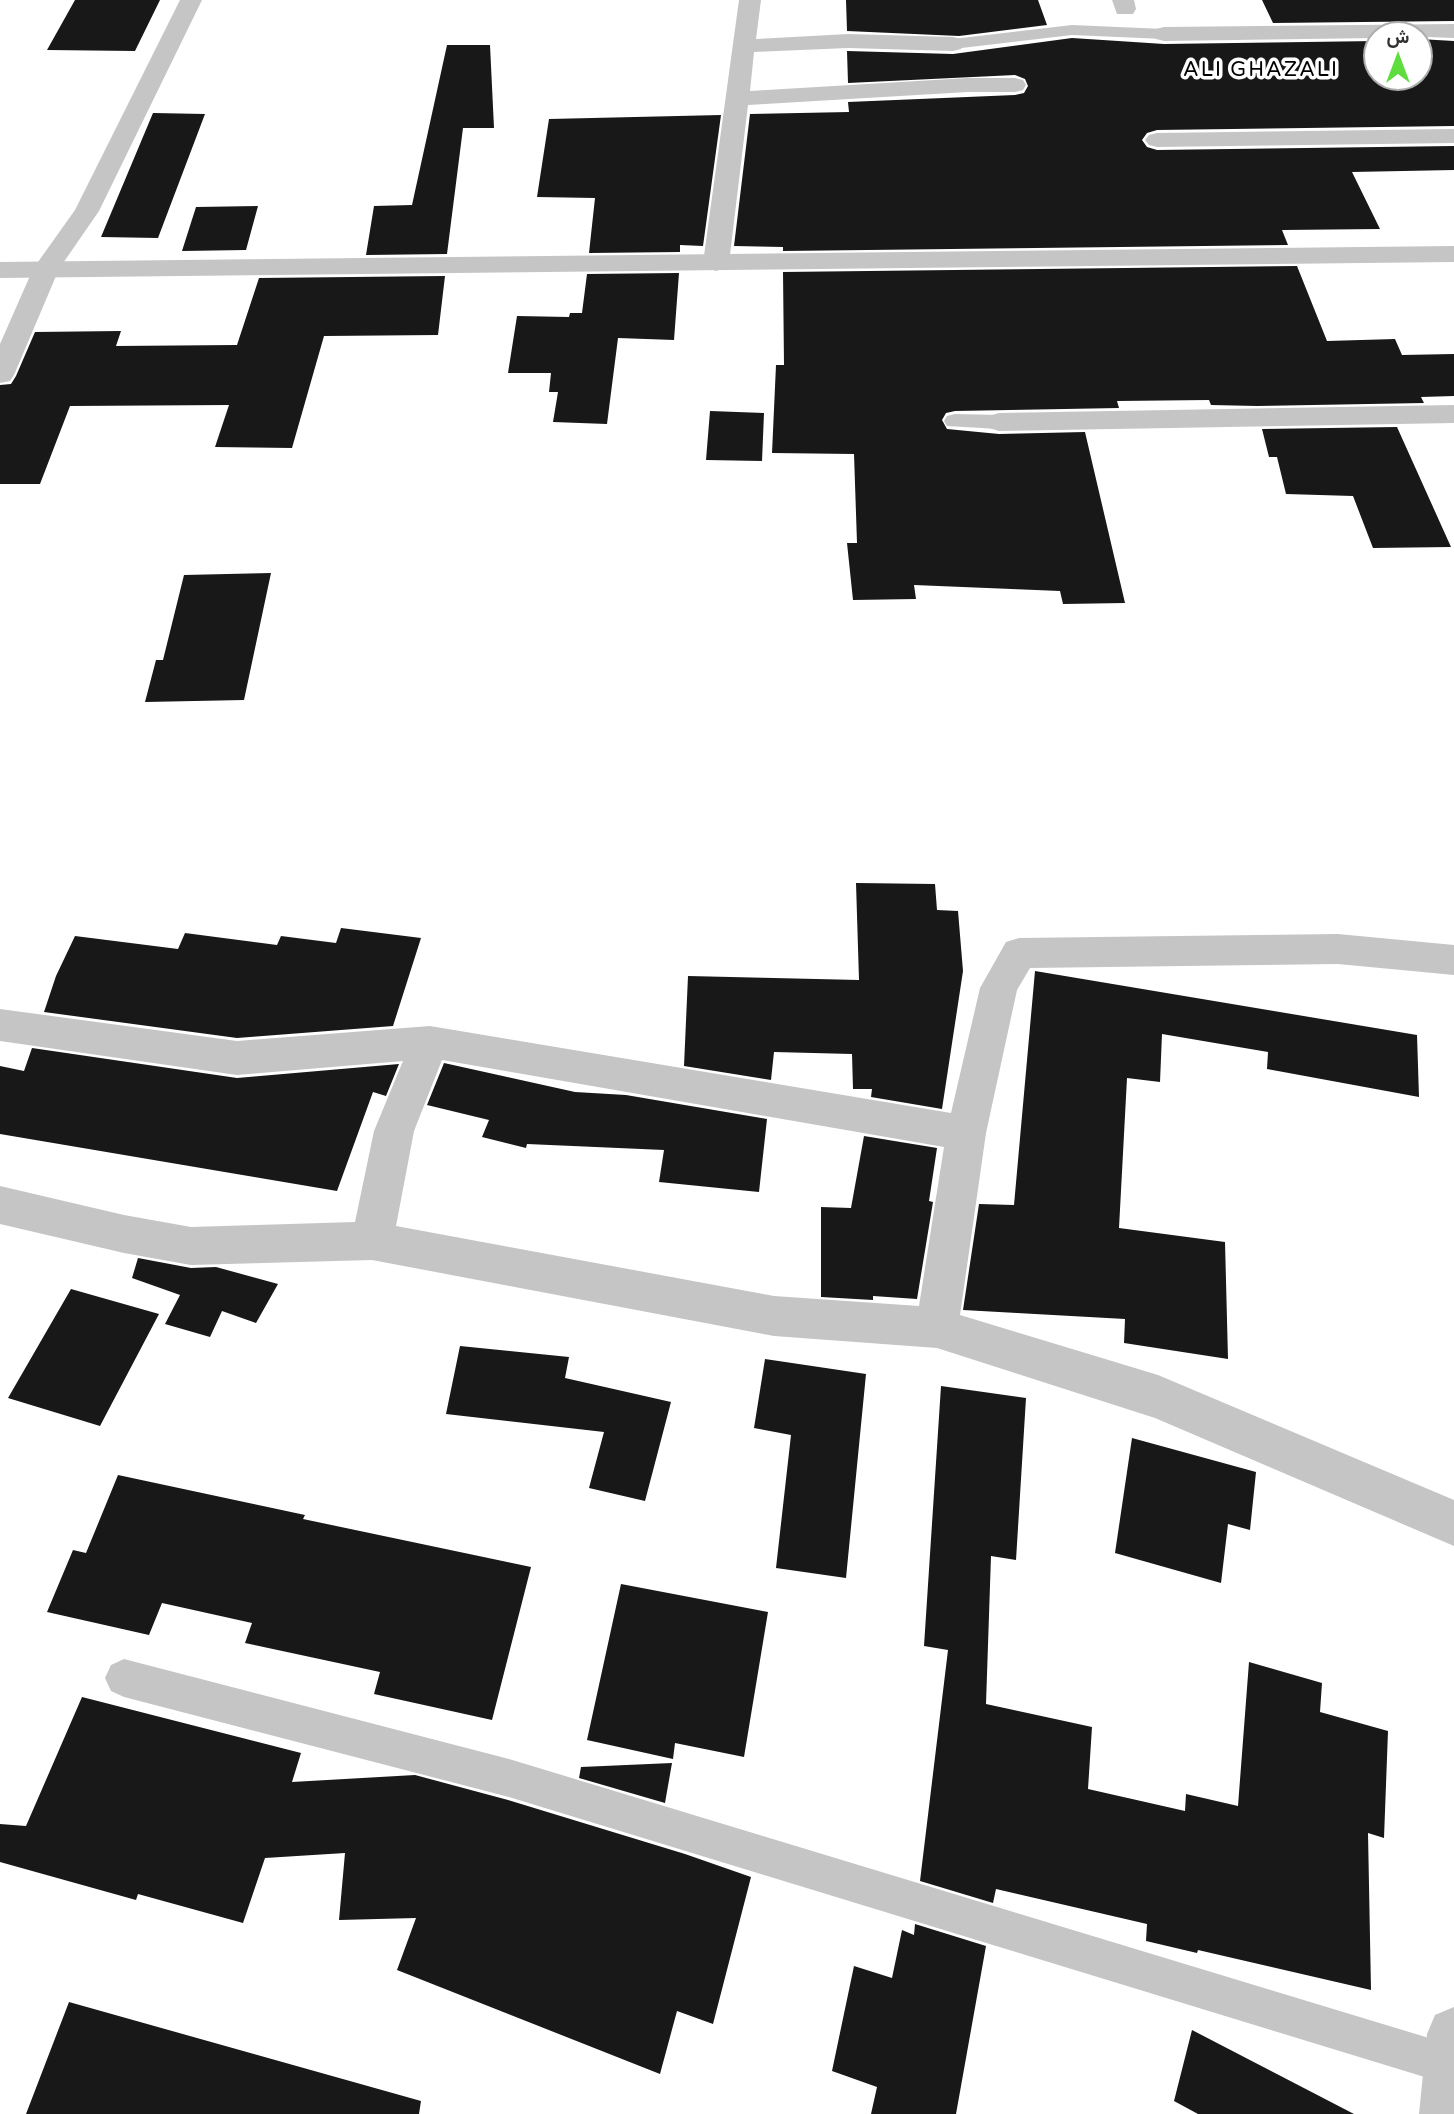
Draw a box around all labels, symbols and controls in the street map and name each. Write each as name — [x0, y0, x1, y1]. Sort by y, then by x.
north arrow — [1363, 21, 1433, 91]
text: ش — [1387, 26, 1409, 48]
district label: ALI GHAZALI — [1184, 57, 1338, 83]

